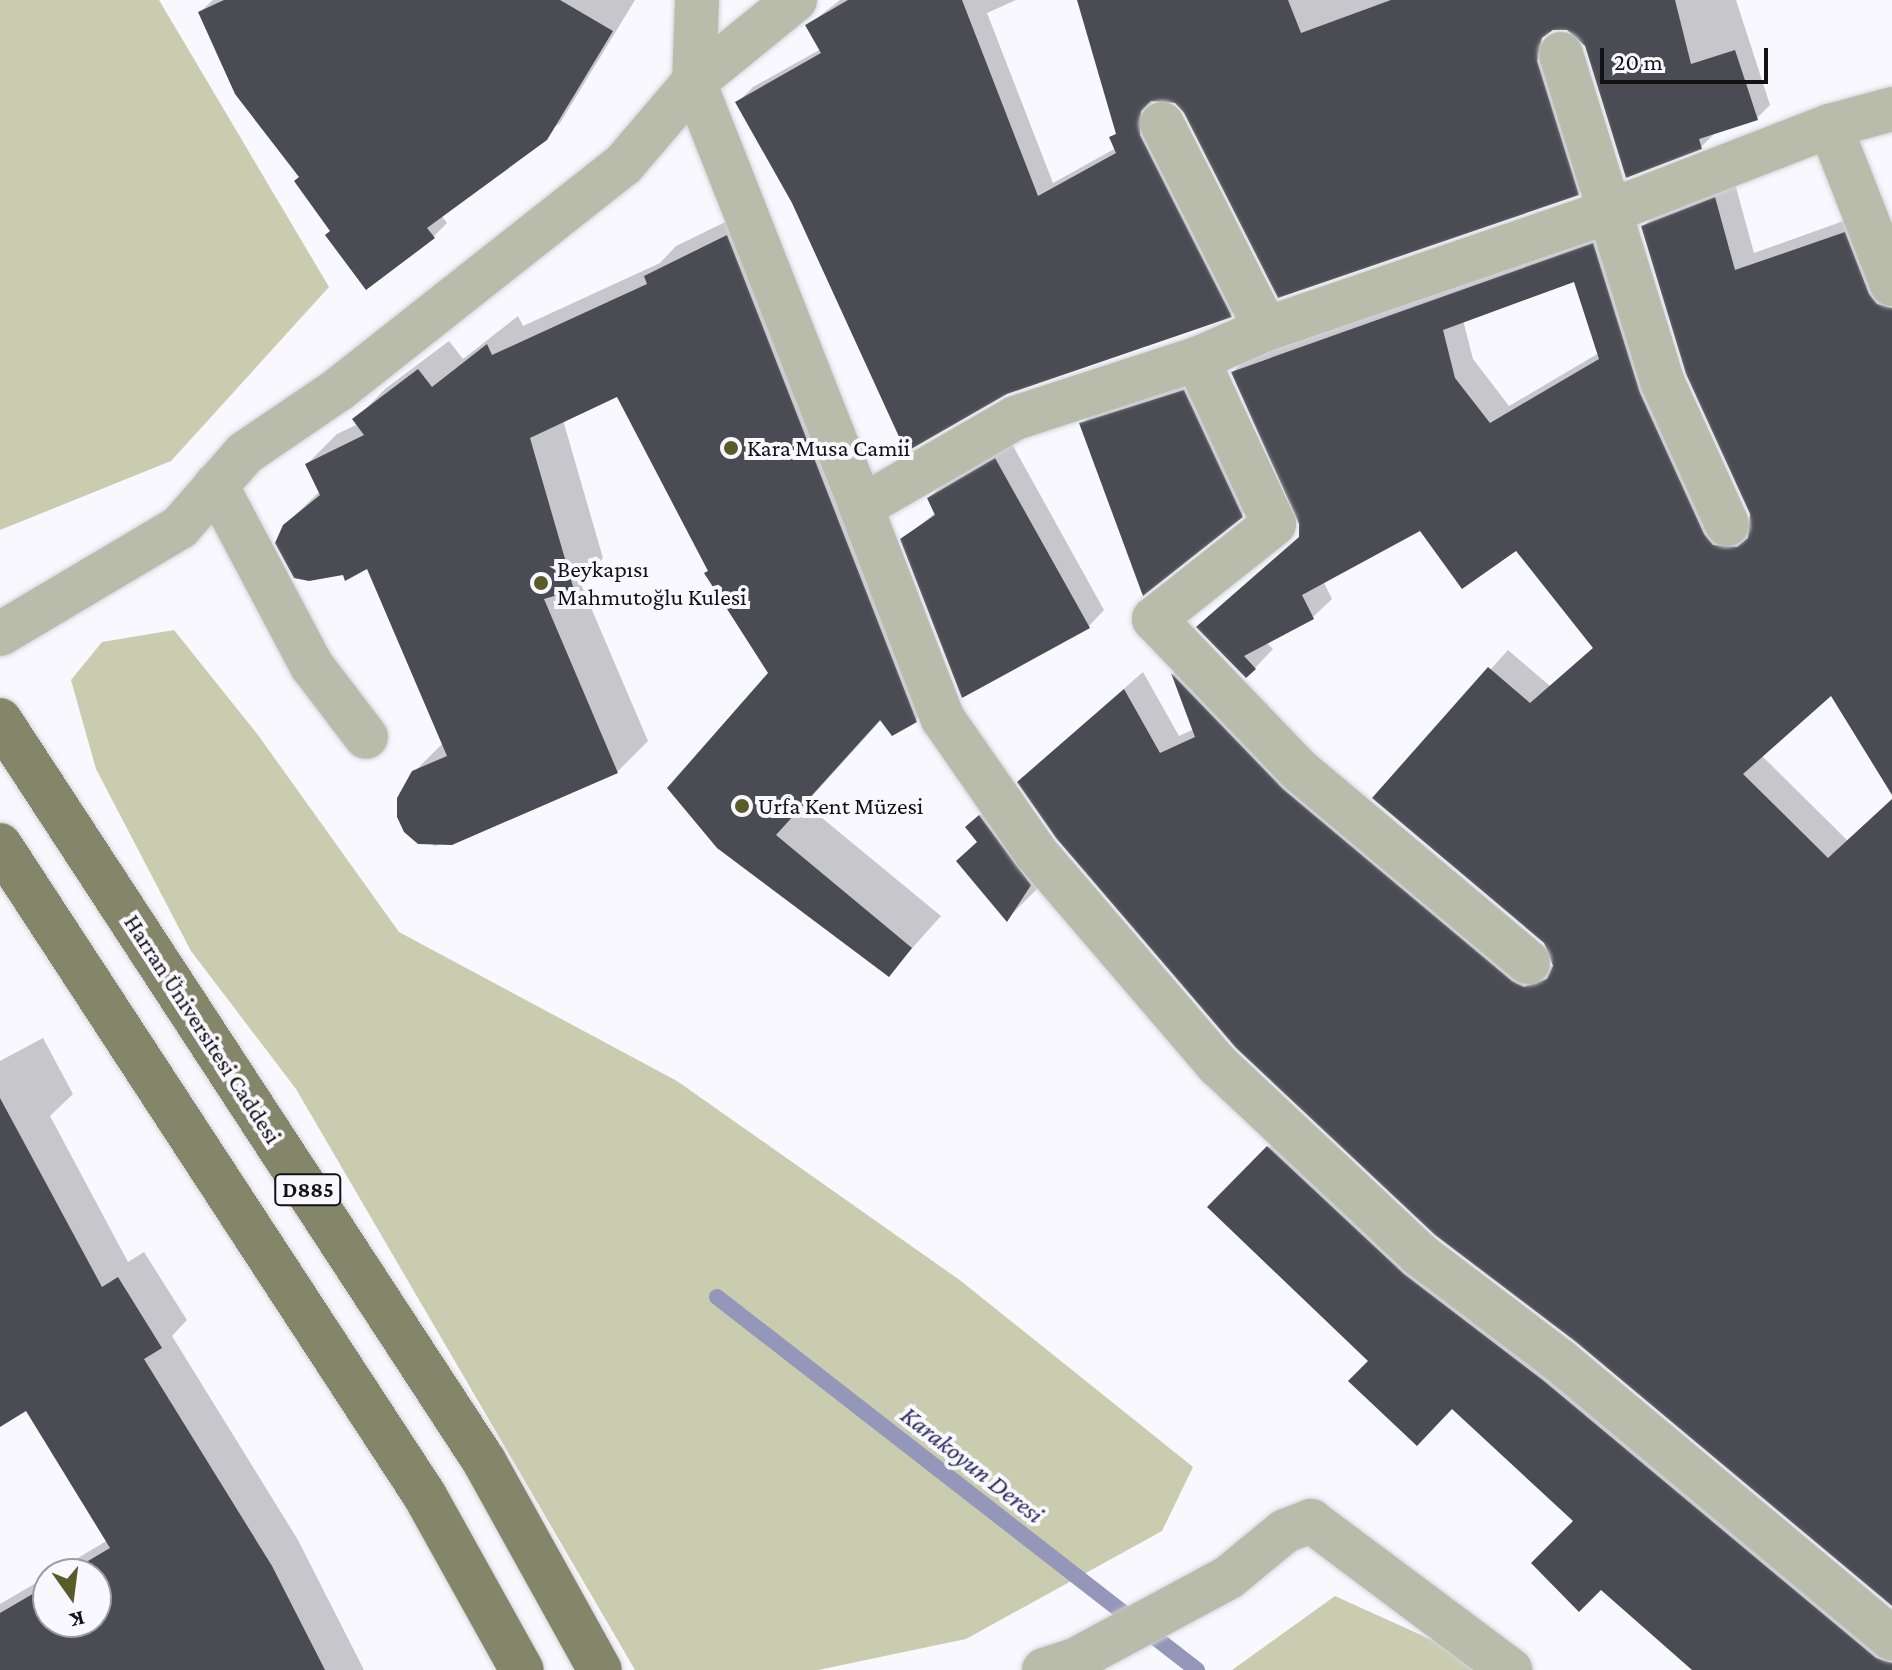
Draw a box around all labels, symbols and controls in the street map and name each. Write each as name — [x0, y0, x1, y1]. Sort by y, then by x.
scale bar — [1604, 32, 1772, 82]
text: 20 m — [1614, 48, 1663, 75]
place label: Kara Musa Camii — [747, 434, 910, 462]
marker: Kara Musa Camii — [722, 439, 740, 457]
place label: Beykapısı Mahmutoğlu Kulesi — [557, 555, 746, 611]
marker: Beykapısı Mahmutoğlu Kulesi — [532, 574, 550, 592]
place label: Urfa Kent Müzesi — [758, 792, 923, 820]
marker: Urfa Kent Müzesi — [733, 797, 751, 815]
street label: Harran Üniversitesi Caddesi — [118, 909, 288, 1149]
road number: D885 — [274, 1172, 342, 1208]
water label: Karakoyun Deresi — [894, 1400, 1050, 1530]
north arrow — [32, 1558, 112, 1638]
text: K — [68, 1606, 87, 1634]

